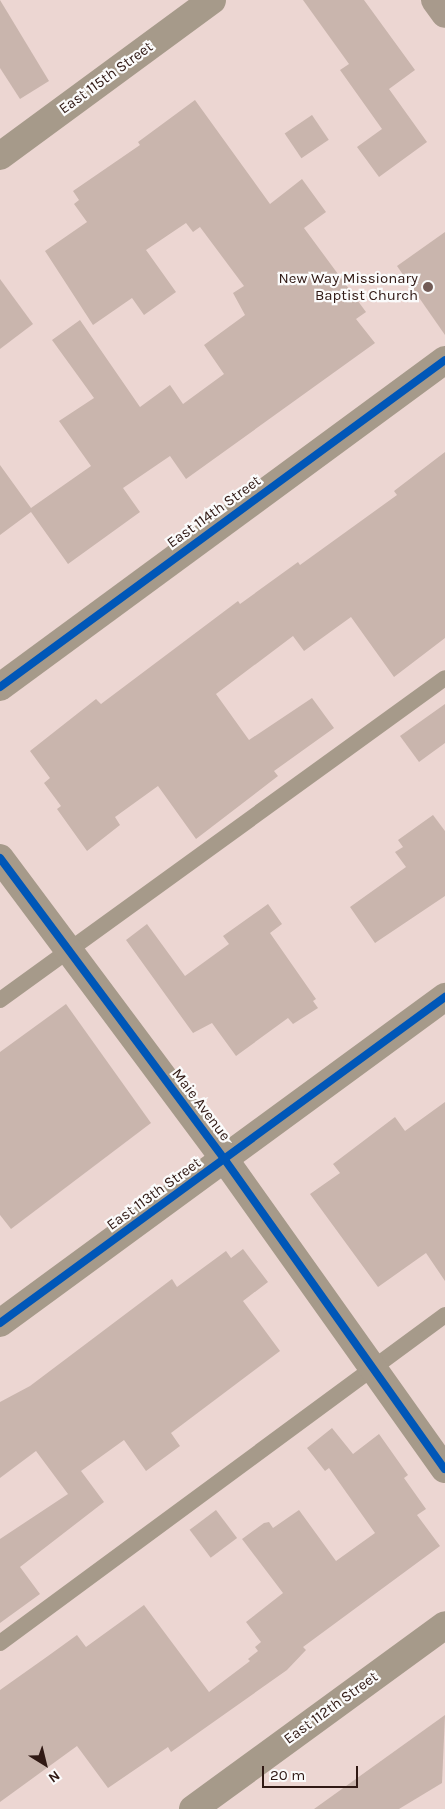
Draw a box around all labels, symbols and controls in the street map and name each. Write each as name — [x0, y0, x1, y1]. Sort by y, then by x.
street label: East 115th Street — [56, 38, 156, 118]
place label: New Way Missionary Baptist Church — [279, 269, 418, 304]
marker: New Way Missionary Baptist Church — [422, 281, 434, 293]
street label: East 114th Street — [164, 472, 264, 552]
street label: Maie Avenue — [168, 1065, 234, 1145]
street label: East 113th Street — [103, 1154, 205, 1234]
street label: East 112th Street — [280, 1668, 382, 1748]
north arrow — [20, 1739, 70, 1789]
scale bar — [265, 1756, 361, 1788]
text: 20 m — [270, 1766, 305, 1784]
text: N — [45, 1767, 63, 1786]

